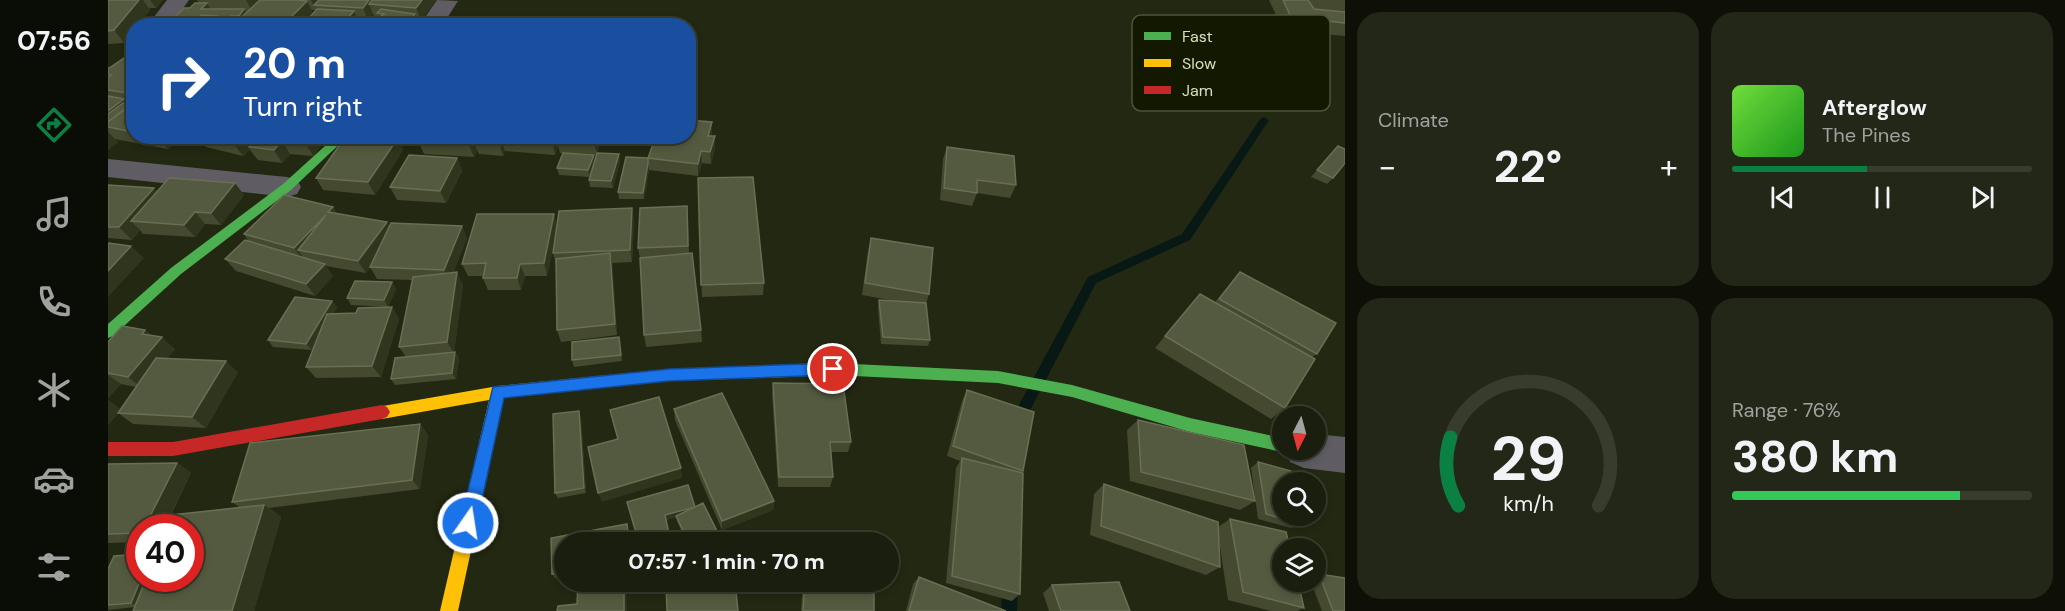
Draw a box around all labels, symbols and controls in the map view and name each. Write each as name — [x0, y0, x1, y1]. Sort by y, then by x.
legend — [1132, 15, 1330, 111]
text: 07:56 — [17, 23, 91, 58]
text: Fast — [1182, 26, 1213, 47]
text: 20 m — [243, 36, 346, 91]
icon: right — [144, 42, 222, 120]
text: Slow — [1182, 53, 1216, 74]
text: Jam — [1182, 80, 1213, 101]
text: Turn right — [243, 89, 363, 124]
text: Afterglow — [1822, 93, 1927, 122]
icon: directions — [33, 104, 75, 146]
text: Climate — [1378, 107, 1449, 133]
text: The Pines — [1822, 122, 1911, 148]
text: 22° — [1494, 137, 1562, 196]
text: − — [1378, 145, 1396, 188]
text: + — [1660, 145, 1678, 188]
icon: previous — [1766, 181, 1799, 214]
icon: pause — [1866, 181, 1899, 214]
icon: next — [1966, 181, 1999, 214]
icon: music — [33, 193, 75, 235]
icon: phone — [33, 281, 75, 323]
pin — [807, 343, 858, 394]
icon: arrive — [816, 352, 849, 385]
icon: climate — [33, 369, 75, 411]
text: Range · 76% — [1732, 397, 1841, 423]
north arrow — [1272, 406, 1326, 460]
map controls — [1272, 406, 1326, 592]
text: 29 — [1490, 418, 1566, 499]
text: 380 km — [1732, 427, 1898, 486]
icon: car — [33, 458, 75, 500]
button: search — [1272, 472, 1326, 526]
text: km/h — [1503, 490, 1553, 518]
position arrow — [436, 491, 500, 555]
speed limit sign: 40 — [126, 514, 204, 592]
button: layers — [1272, 538, 1326, 592]
icon: filters — [33, 546, 75, 588]
text: 07:57 · 1 min · 70 m — [628, 547, 825, 576]

